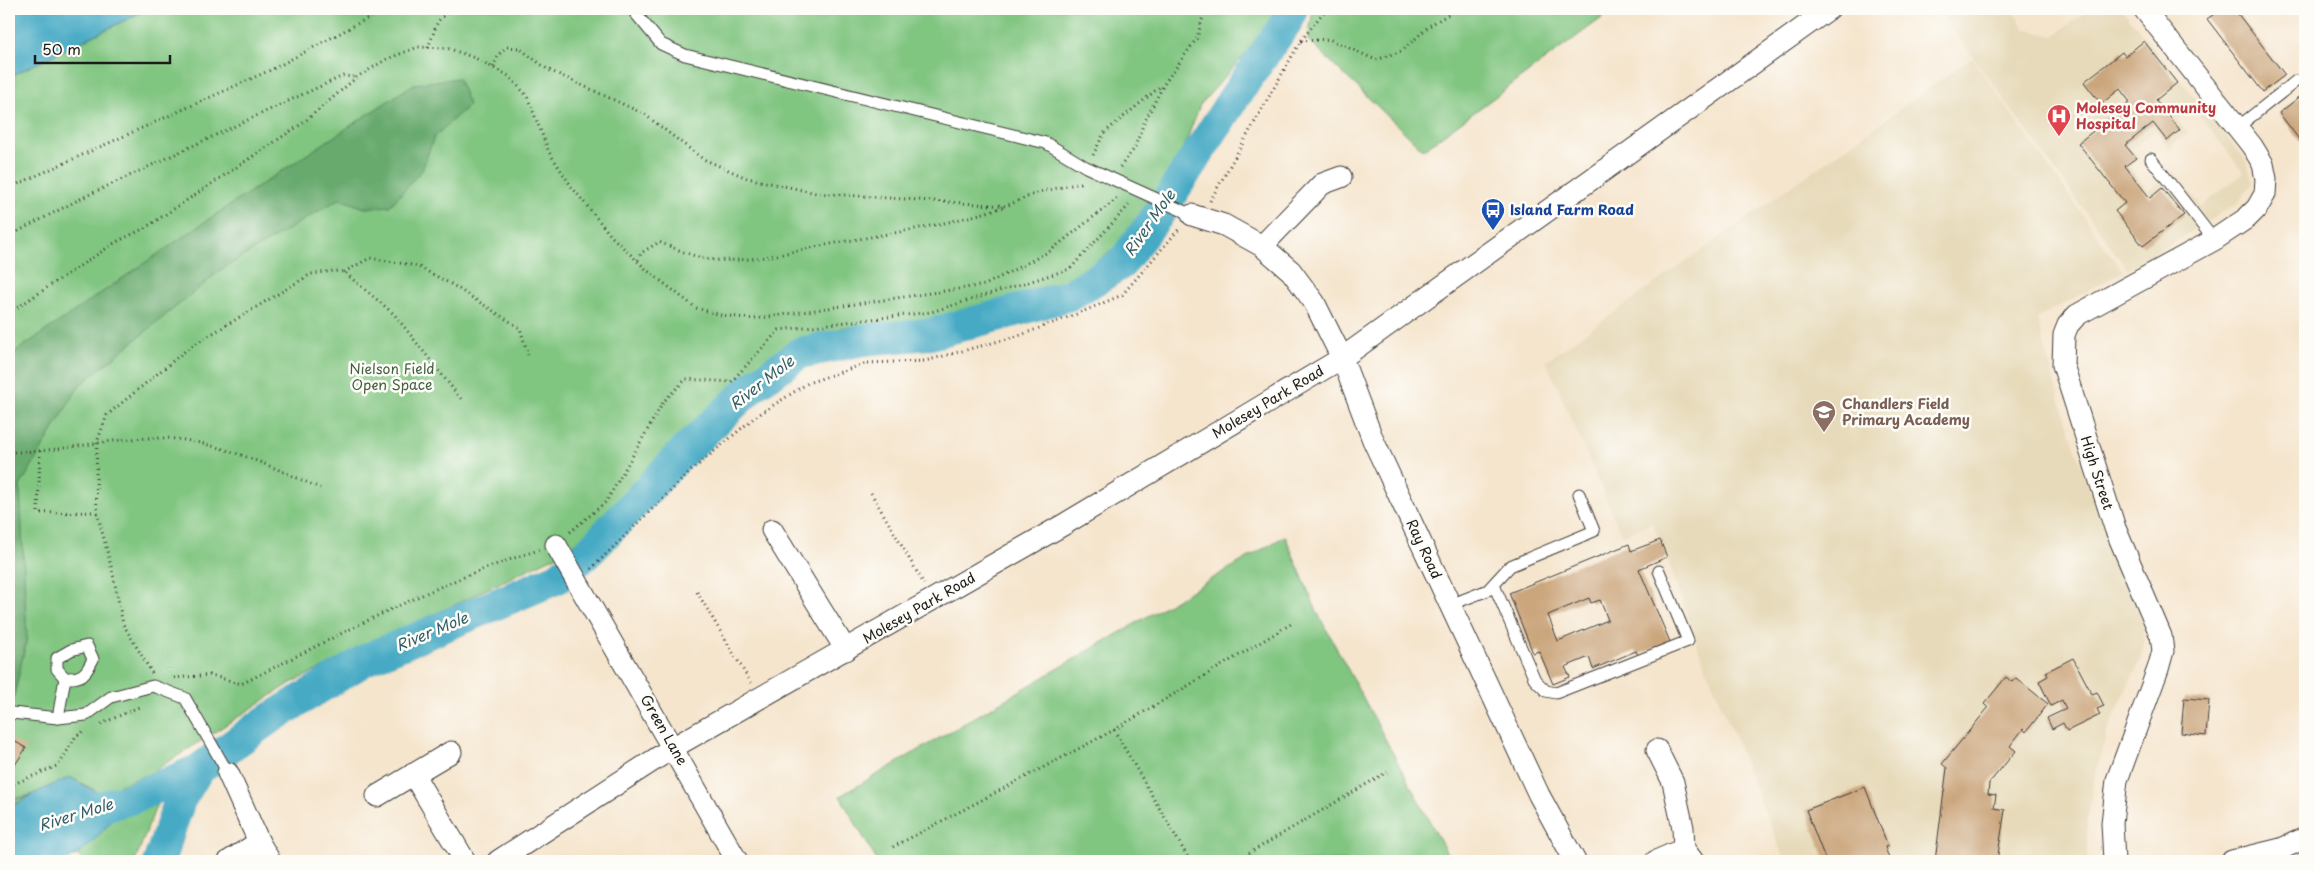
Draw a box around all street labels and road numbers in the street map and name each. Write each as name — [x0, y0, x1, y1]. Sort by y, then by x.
street label: Molesey Park Road — [1208, 360, 1328, 443]
street label: High Street — [2076, 433, 2119, 513]
street label: Ray Road — [1401, 515, 1447, 582]
street label: Molesey Park Road — [858, 567, 979, 648]
street label: Green Lane — [636, 690, 693, 769]

